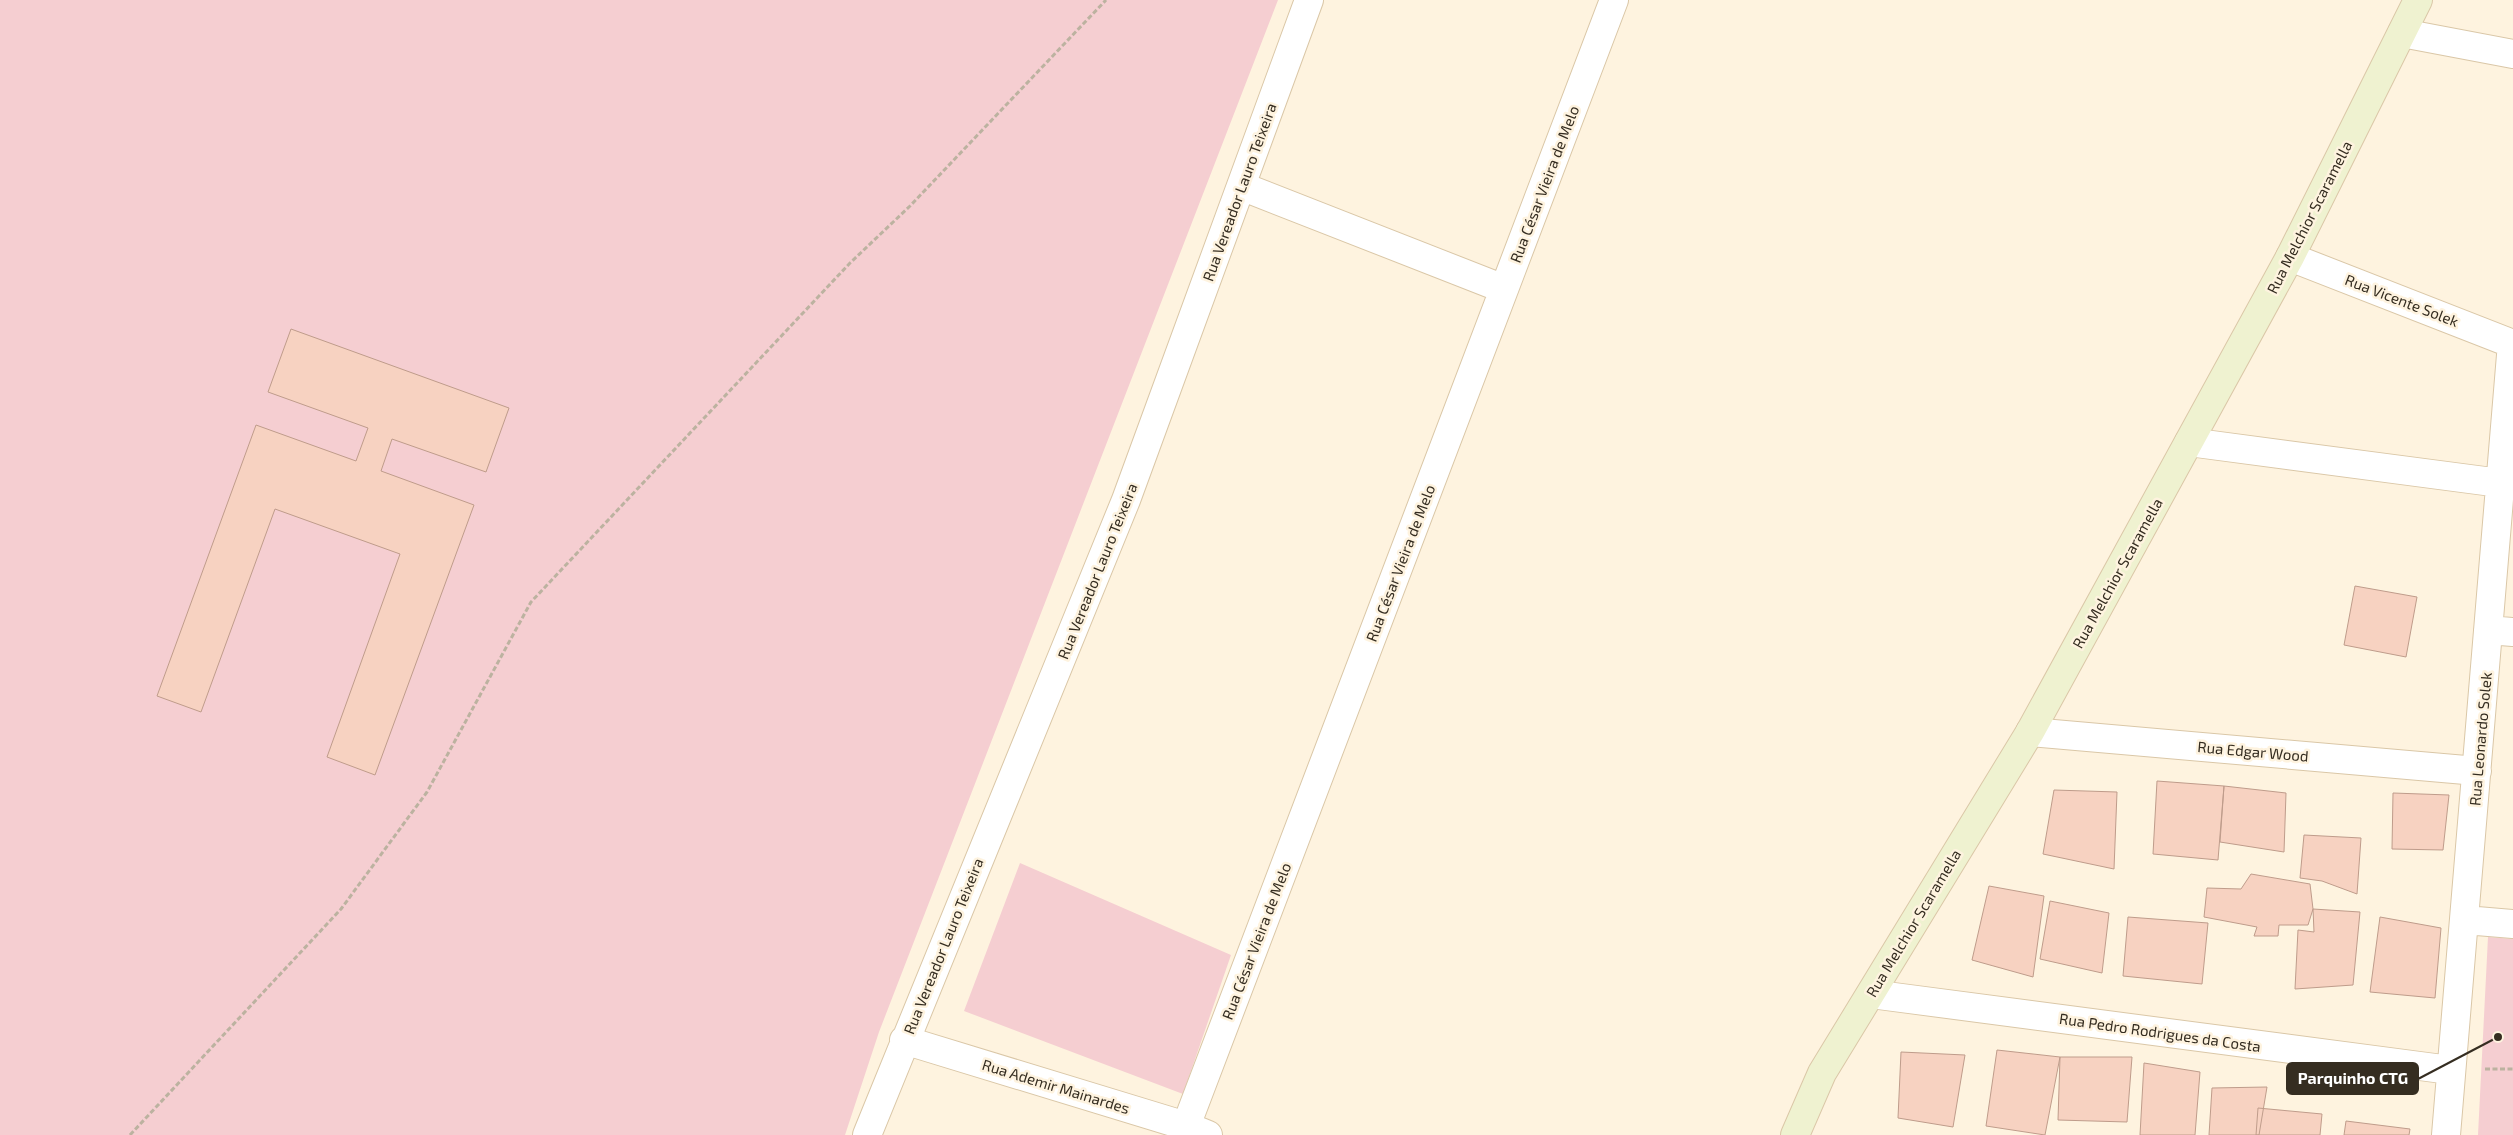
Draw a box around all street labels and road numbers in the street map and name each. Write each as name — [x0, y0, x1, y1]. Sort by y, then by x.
street label: Rua Vereador Lauro Teixeira — [1198, 100, 1280, 284]
street label: Rua César Vieira de Melo — [1506, 103, 1582, 265]
street label: Rua Melchior Scaramella — [2263, 138, 2355, 296]
street label: Rua Vicente Solek — [2343, 270, 2462, 330]
street label: Rua Vereador Lauro Teixeira — [1053, 480, 1141, 662]
street label: Rua César Vieira de Melo — [1362, 482, 1438, 644]
street label: Rua Melchior Scaramella — [2068, 495, 2166, 651]
street label: Rua Leonardo Solek — [2465, 671, 2495, 807]
street label: Rua Edgar Wood — [2197, 737, 2309, 765]
street label: Rua Melchior Scaramella — [1862, 846, 1964, 1000]
street label: Rua Vereador Lauro Teixeira — [899, 855, 987, 1037]
street label: Rua César Vieira de Melo — [1218, 860, 1294, 1022]
street label: Rua Pedro Rodrigues da Costa — [2058, 1009, 2262, 1055]
street label: Rua Ademir Mainardes — [980, 1055, 1132, 1117]

